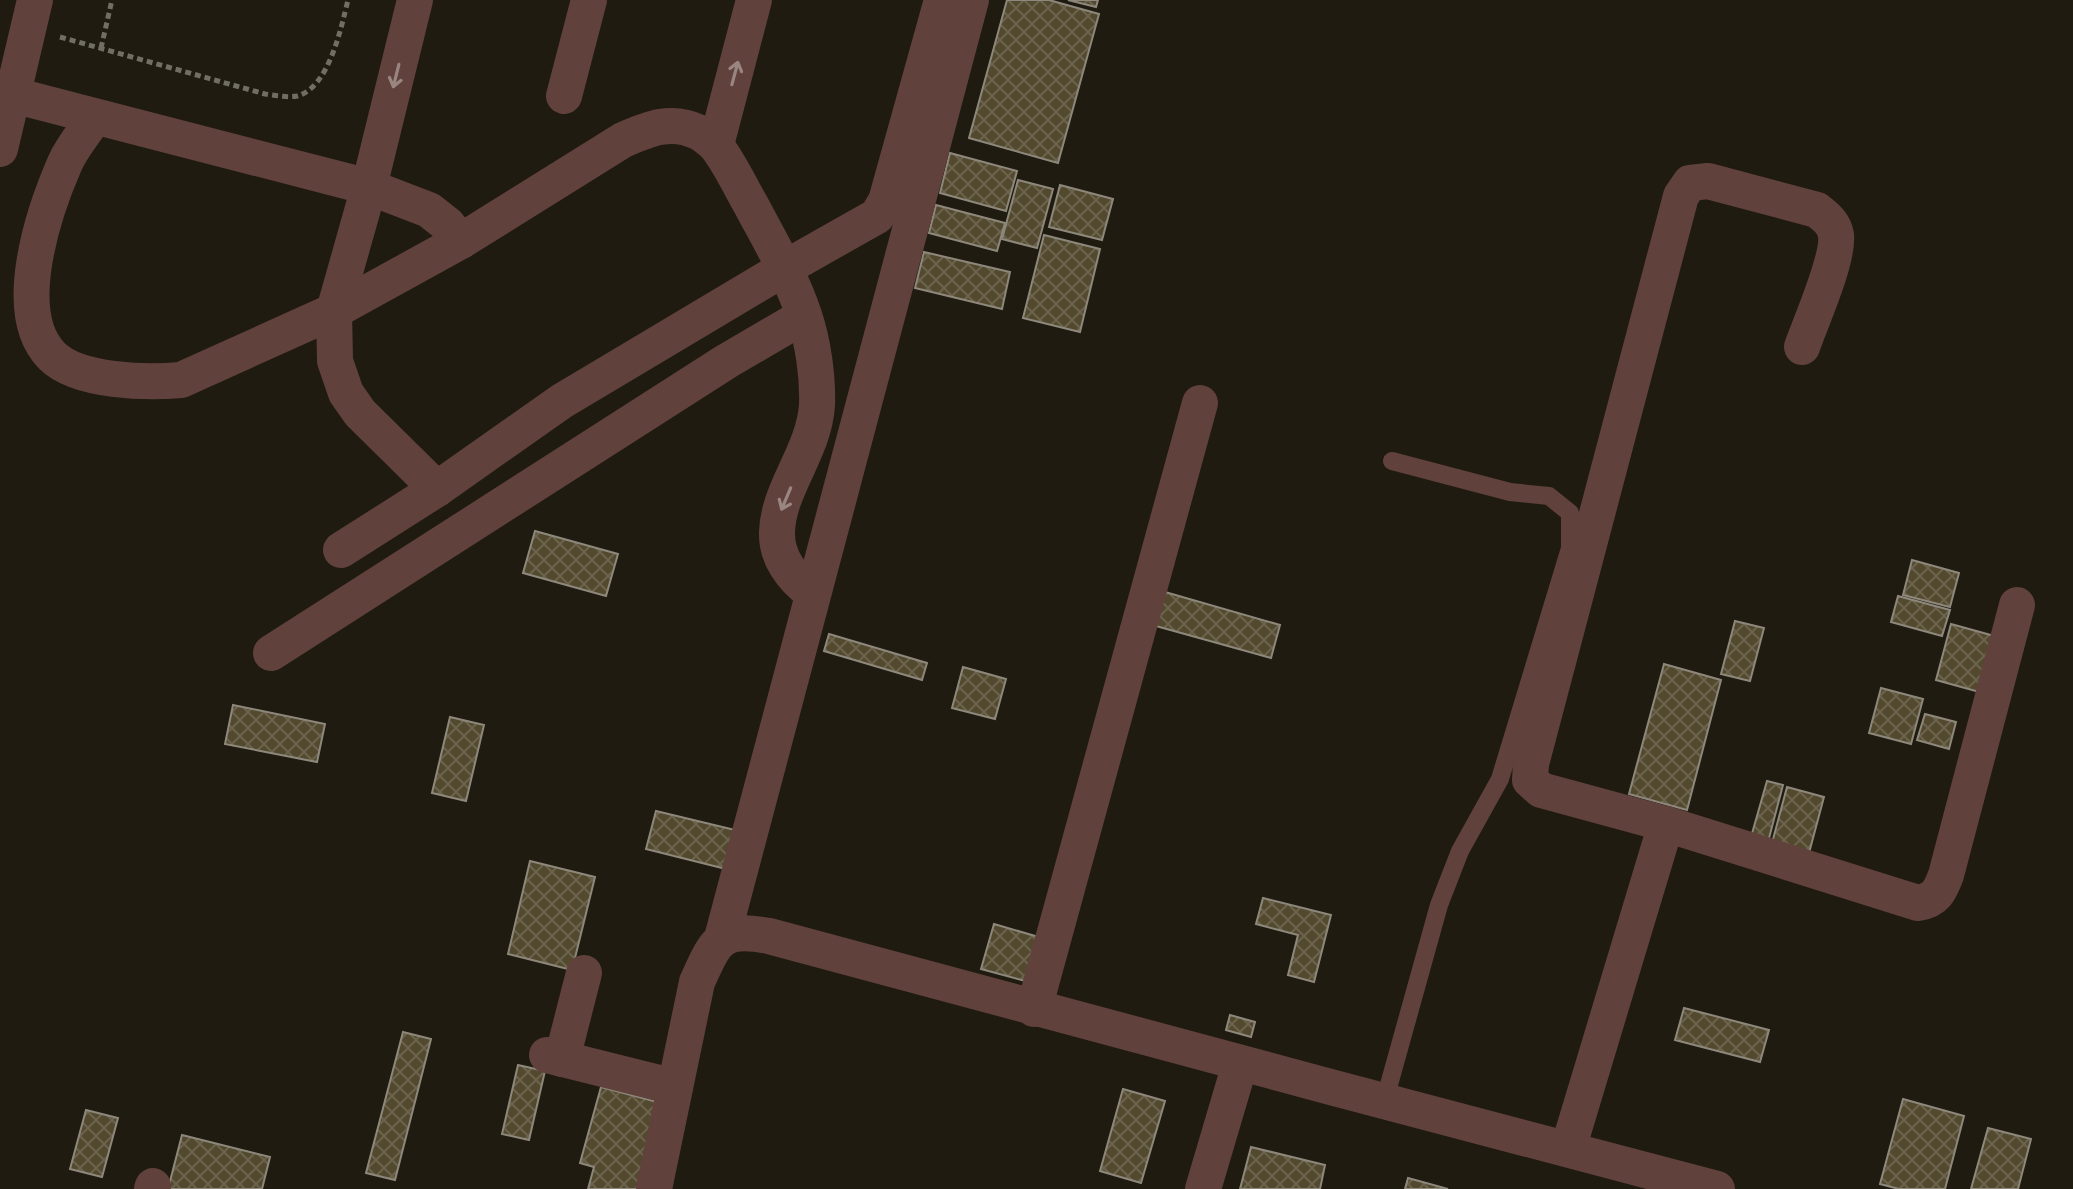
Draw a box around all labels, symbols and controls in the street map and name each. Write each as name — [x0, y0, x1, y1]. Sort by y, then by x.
one-way arrow — [728, 60, 743, 86]
one-way arrow — [388, 62, 403, 88]
one-way arrow — [777, 486, 792, 511]

